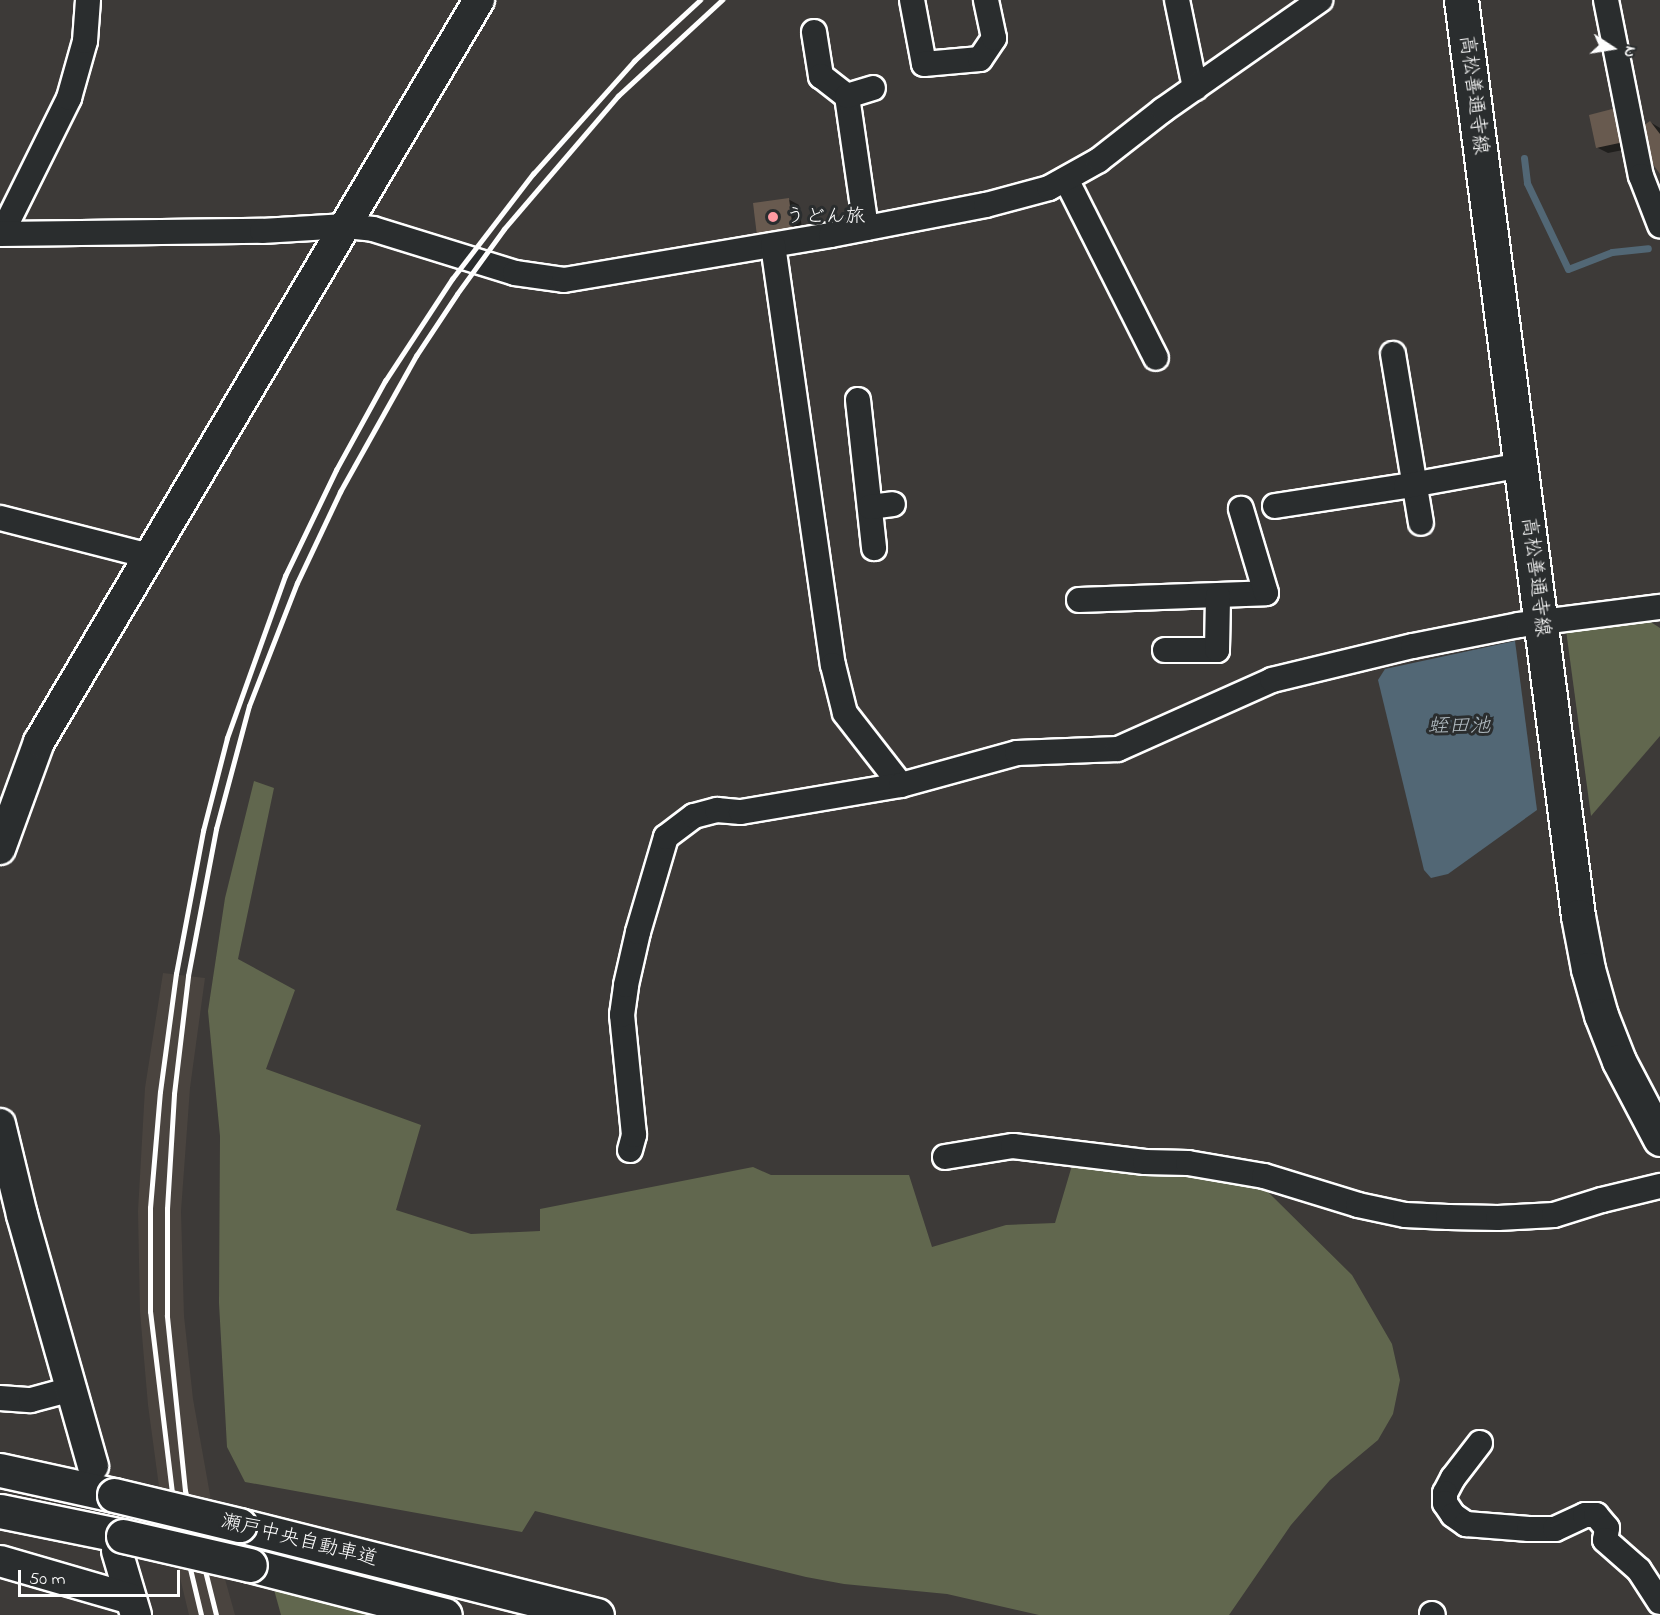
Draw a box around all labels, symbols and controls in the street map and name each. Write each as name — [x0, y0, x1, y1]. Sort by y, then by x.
north arrow — [1582, 18, 1642, 78]
street label: 高松善通寺線 — [1454, 34, 1492, 156]
text: N — [1617, 44, 1642, 60]
place label: うどん旅 — [785, 205, 865, 229]
marker: うどん旅 — [766, 210, 780, 224]
street label: 高松善通寺線 — [1516, 516, 1554, 638]
water label: 蛭田池 — [1428, 714, 1490, 740]
street label: 瀬戸中央自動車道 — [218, 1510, 380, 1572]
scale bar — [21, 1558, 183, 1596]
text: 50 m — [29, 1567, 66, 1593]

